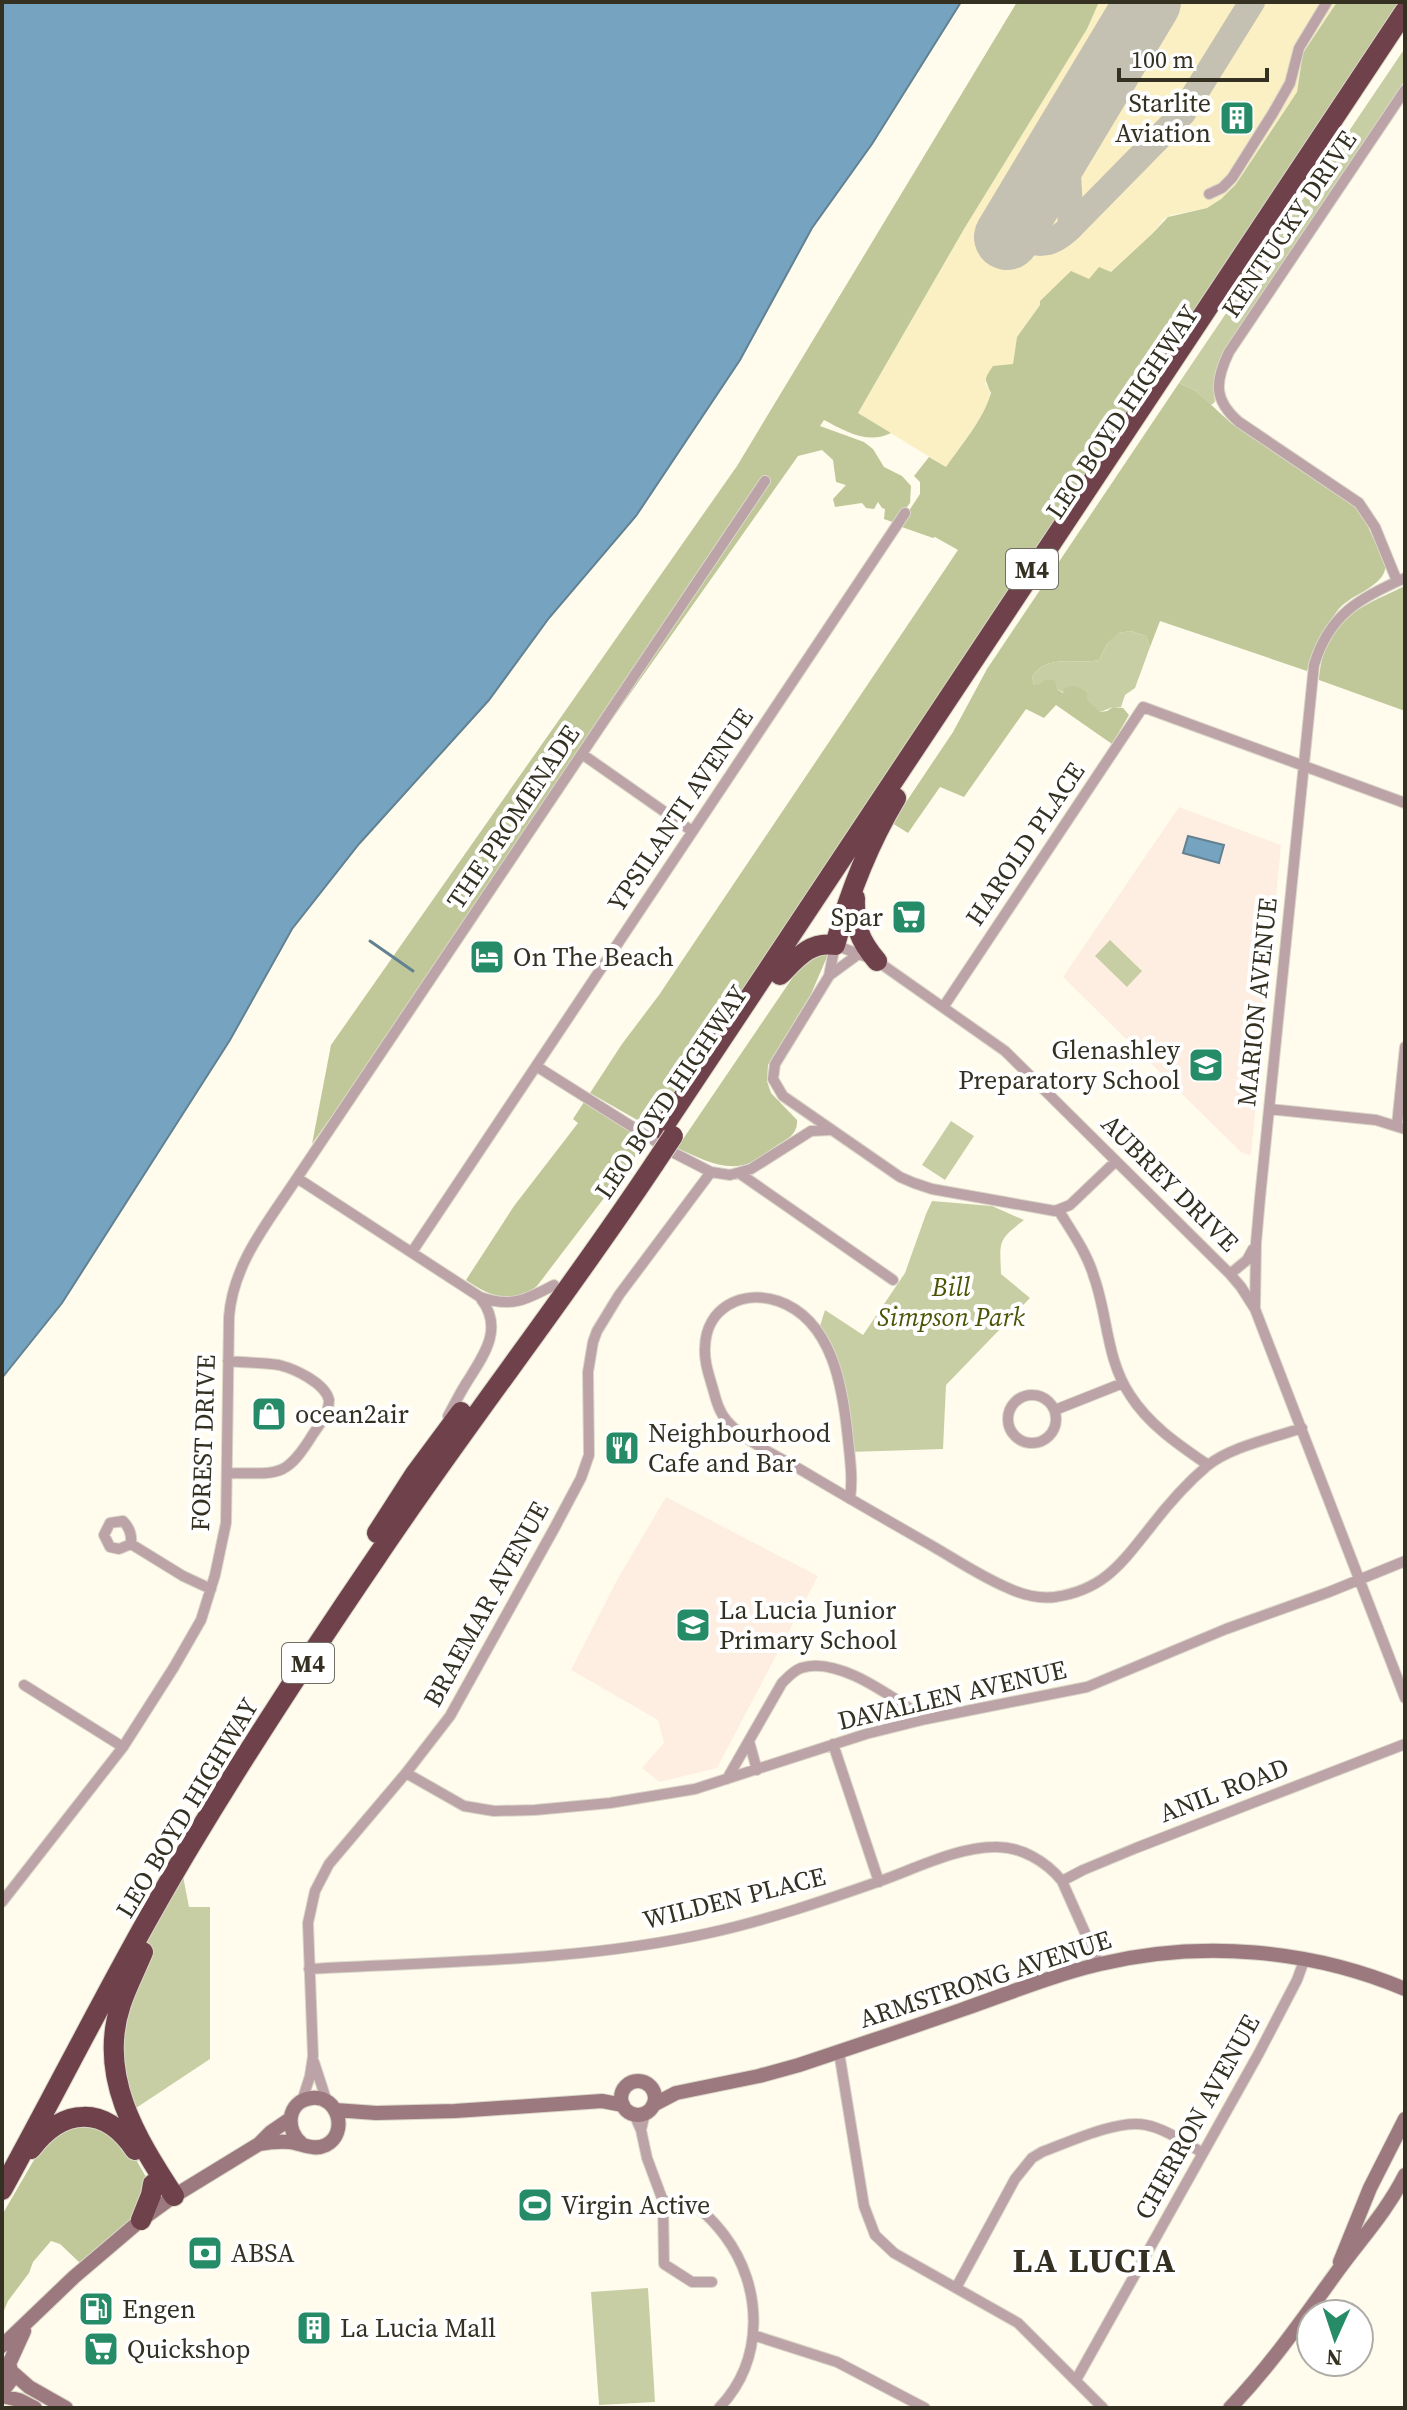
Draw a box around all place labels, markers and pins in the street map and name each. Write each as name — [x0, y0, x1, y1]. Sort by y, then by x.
place label: Starlite Aviation — [1115, 85, 1211, 151]
building icon: Starlite Aviation — [1218, 99, 1256, 137]
supermarket icon: Spar — [890, 898, 928, 936]
place label: Spar — [831, 899, 883, 935]
hotel icon: On The Beach — [468, 938, 506, 976]
place label: On The Beach — [513, 939, 674, 975]
place label: Glenashley Preparatory School — [958, 1032, 1181, 1098]
school or university icon: Glenashley Preparatory School — [1187, 1046, 1225, 1084]
shop icon: ocean2air — [250, 1395, 288, 1433]
place label: ocean2air — [295, 1396, 409, 1432]
place label: Neighbourhood Cafe and Bar — [648, 1415, 831, 1481]
restaurant icon: Neighbourhood Cafe and Bar — [603, 1429, 641, 1467]
place label: La Lucia Junior Primary School — [719, 1592, 898, 1658]
school or university icon: La Lucia Junior Primary School — [674, 1606, 712, 1644]
sports icon: Virgin Active — [516, 2186, 554, 2224]
place label: Virgin Active — [561, 2187, 710, 2223]
bank icon: ABSA — [186, 2234, 224, 2272]
place label: ABSA — [231, 2235, 294, 2271]
fuel station icon: Engen — [77, 2290, 115, 2328]
place label: Engen — [122, 2291, 196, 2327]
building icon: La Lucia Mall — [295, 2309, 333, 2347]
place label: La Lucia Mall — [340, 2310, 496, 2346]
supermarket icon: Quickshop — [82, 2330, 120, 2368]
place label: Quickshop — [127, 2331, 250, 2367]

